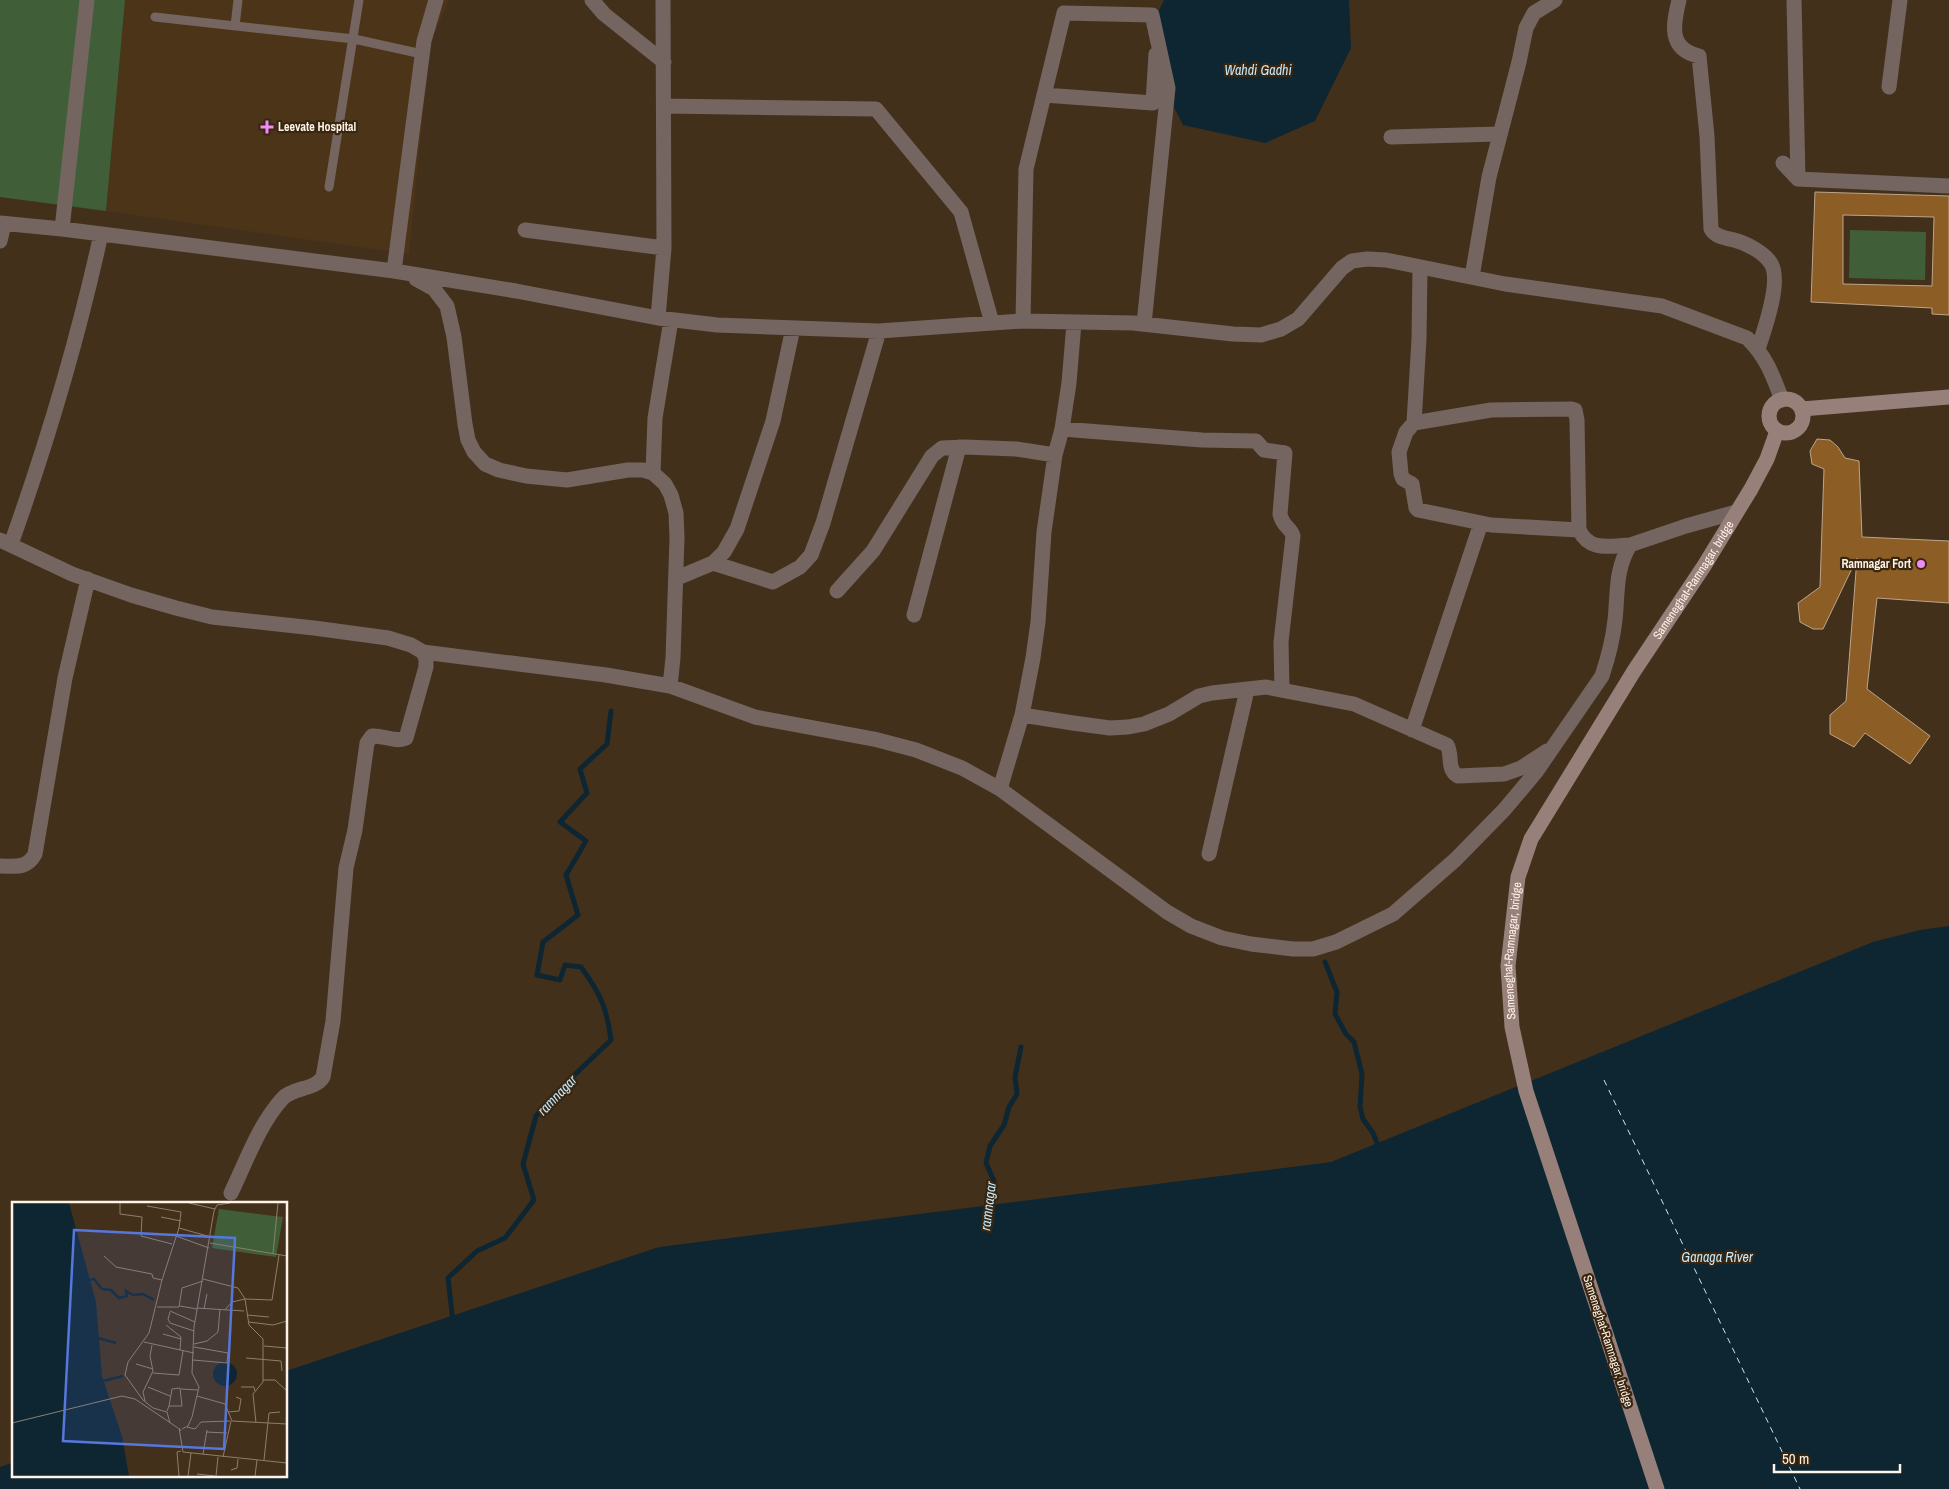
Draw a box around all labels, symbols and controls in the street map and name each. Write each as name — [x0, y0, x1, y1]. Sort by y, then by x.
water label: Wahdi Gadhi — [1224, 61, 1293, 79]
place label: Leevate Hospital — [278, 119, 356, 135]
marker: Leevate Hospital — [260, 120, 274, 134]
street label: Sameneghat-Ramnagar, bridge — [1649, 518, 1738, 643]
place label: Ramnagar Fort — [1841, 556, 1912, 572]
marker: Ramnagar Fort — [1915, 558, 1927, 570]
street label: Sameneghat-Ramnagar, bridge — [1500, 881, 1525, 1020]
water label: ramnagar — [533, 1070, 581, 1119]
water label: ramnagar — [976, 1179, 1000, 1231]
inset map — [12, 1202, 288, 1476]
water label: Ganaga River — [1681, 1248, 1754, 1266]
street label: Sameneghat-Ramnagar, bridge — [1579, 1273, 1637, 1409]
scale bar — [1774, 1442, 1900, 1474]
text: 50 m — [1782, 1448, 1809, 1469]

